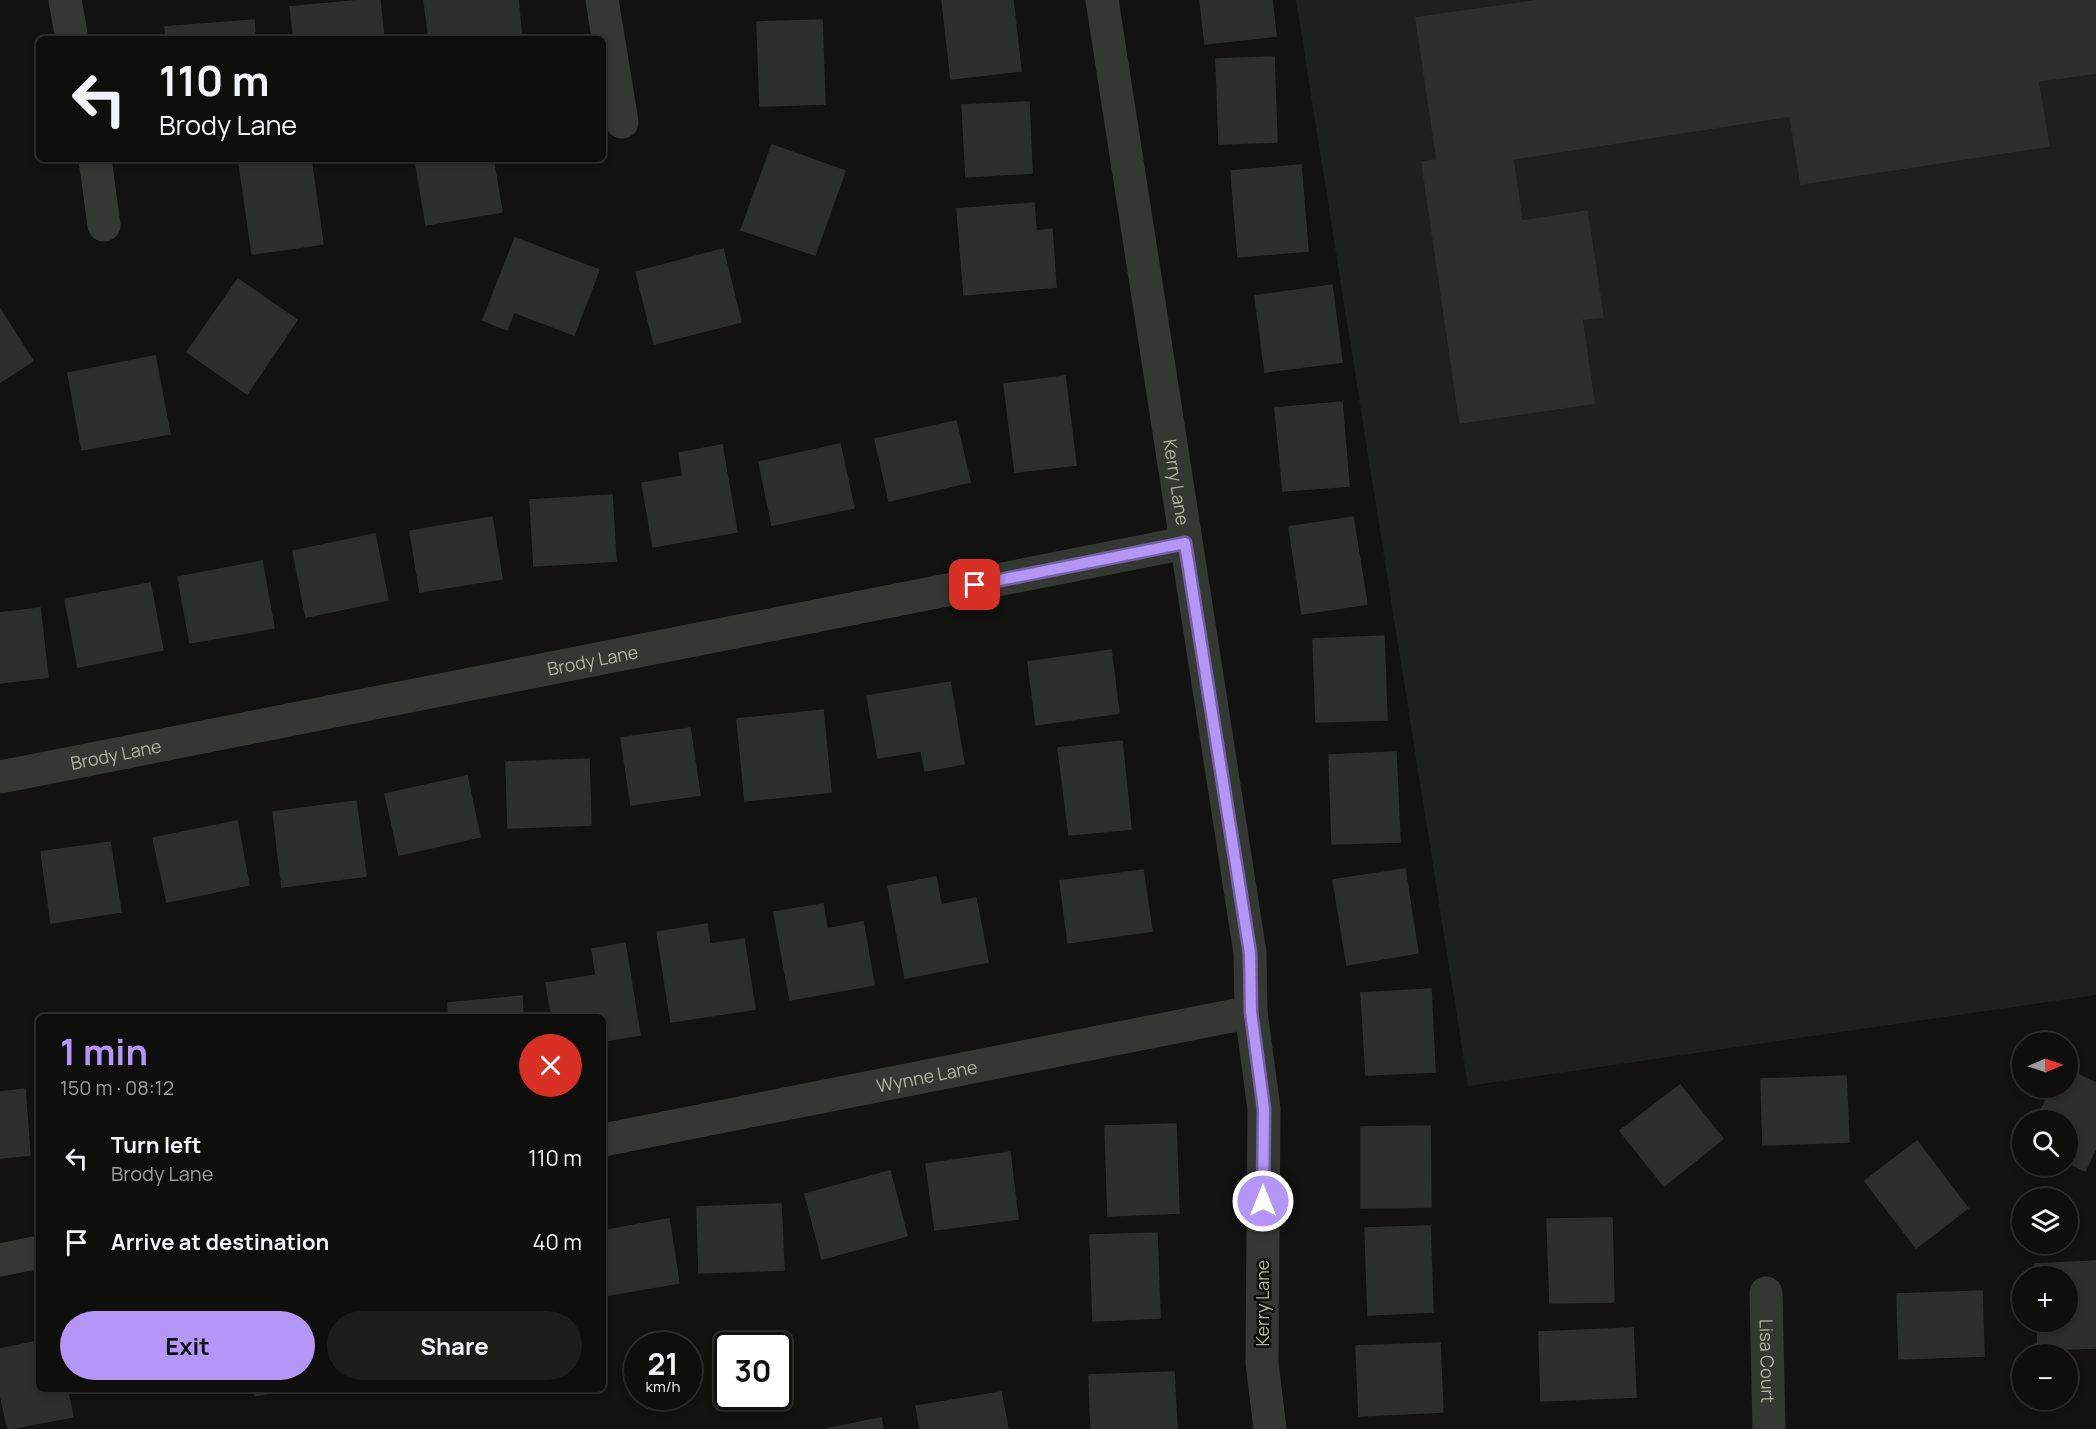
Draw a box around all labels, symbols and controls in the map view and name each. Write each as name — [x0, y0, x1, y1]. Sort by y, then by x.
text: 110 m — [159, 51, 270, 109]
icon: left — [60, 60, 138, 138]
text: Brody Lane — [159, 106, 297, 143]
street label: Kerry Lane — [1158, 437, 1195, 527]
pin — [949, 559, 1000, 610]
icon: arrive — [958, 568, 991, 601]
street label: Brody Lane — [545, 639, 640, 681]
street label: Brody Lane — [68, 733, 163, 775]
text: 1 min — [60, 1027, 148, 1076]
north arrow — [2012, 1032, 2078, 1098]
map controls — [2012, 1032, 2078, 1410]
button: close — [519, 1034, 582, 1097]
street label: Wynne Lane — [874, 1054, 979, 1098]
text: 150 m · 08:12 — [60, 1074, 174, 1101]
button: search — [2012, 1110, 2078, 1176]
text: Turn left — [111, 1130, 201, 1160]
icon: left — [60, 1142, 93, 1175]
text: 110 m — [528, 1143, 582, 1173]
text: Brody Lane — [111, 1160, 213, 1187]
position arrow — [1231, 1169, 1295, 1233]
button: layers — [2012, 1188, 2078, 1254]
icon: arrive — [60, 1226, 93, 1259]
text: Arrive at destination — [111, 1227, 329, 1257]
text: 40 m — [533, 1227, 582, 1257]
street label: Kerry Lane — [1250, 1260, 1274, 1346]
button: + — [2012, 1266, 2078, 1332]
button: Exit — [60, 1311, 315, 1380]
button: Share — [327, 1311, 582, 1380]
street label: Lisa Court — [1755, 1319, 1780, 1403]
speed limit sign: 30 — [714, 1332, 792, 1410]
text: 21 — [647, 1343, 679, 1384]
button: − — [2012, 1344, 2078, 1410]
text: km/h — [646, 1376, 680, 1397]

